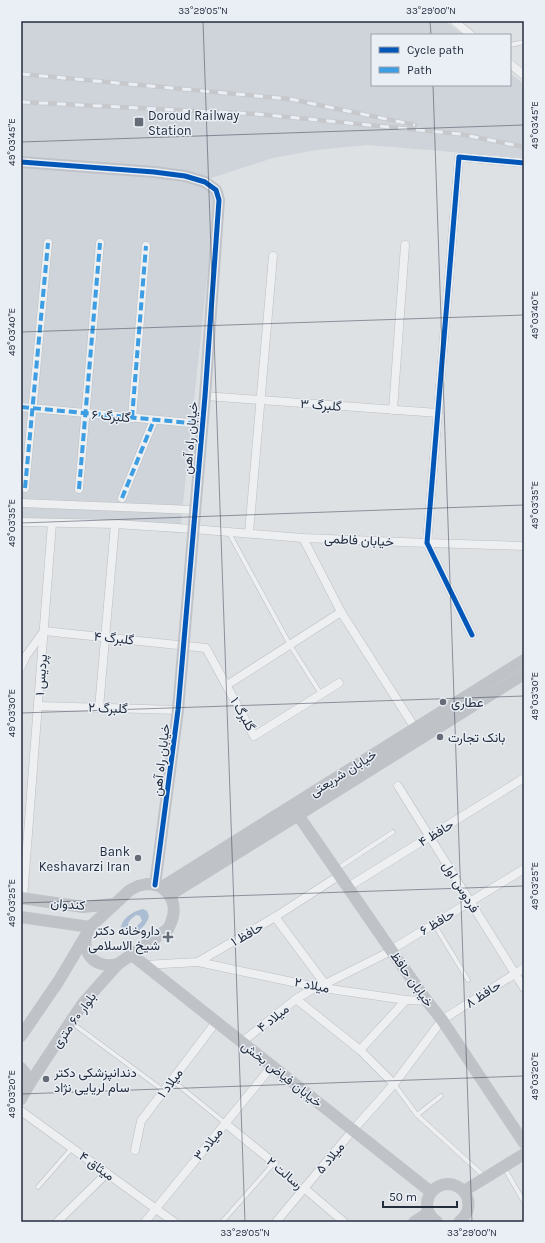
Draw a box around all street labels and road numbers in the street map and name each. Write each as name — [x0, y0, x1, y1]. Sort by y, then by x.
street label: گلبرگ ۳ — [300, 396, 342, 415]
street label: خیابان راه آهن — [179, 401, 202, 475]
street label: گلبرگ ۶ — [91, 407, 131, 426]
street label: خیابان فاطمی — [324, 531, 395, 550]
street label: گلبرگ ۴ — [93, 628, 135, 649]
street label: پردیس ۱ — [32, 654, 52, 696]
street label: گلبرگ ۱ — [227, 694, 259, 734]
street label: گلبرگ ۲ — [88, 700, 128, 717]
street label: خیابان راه آهن — [149, 723, 174, 797]
street label: خیابان شریعتی — [307, 746, 380, 800]
street label: حافظ ۴ — [416, 816, 457, 850]
street label: فردوس اول — [439, 859, 483, 916]
street label: کندوان — [50, 895, 86, 914]
street label: حافظ ۶ — [417, 906, 457, 938]
street label: حافظ ۱ — [228, 919, 266, 949]
street label: خیابان حافظ — [387, 949, 437, 1010]
street label: میلاد ۲ — [293, 974, 331, 996]
street label: حافظ ۸ — [463, 977, 504, 1011]
street label: بلوار ۶۰ متری — [49, 989, 100, 1051]
street label: میلاد ۴ — [254, 1001, 292, 1035]
street label: خیابان فیاض بخش — [238, 1038, 325, 1111]
street label: میلاد ۱ — [154, 1065, 186, 1101]
street label: میلاد ۳ — [190, 1125, 226, 1163]
street label: میلاد ۵ — [313, 1139, 348, 1177]
street label: میثاق ۴ — [76, 1148, 117, 1185]
street label: رسالت ۲ — [263, 1153, 306, 1193]

